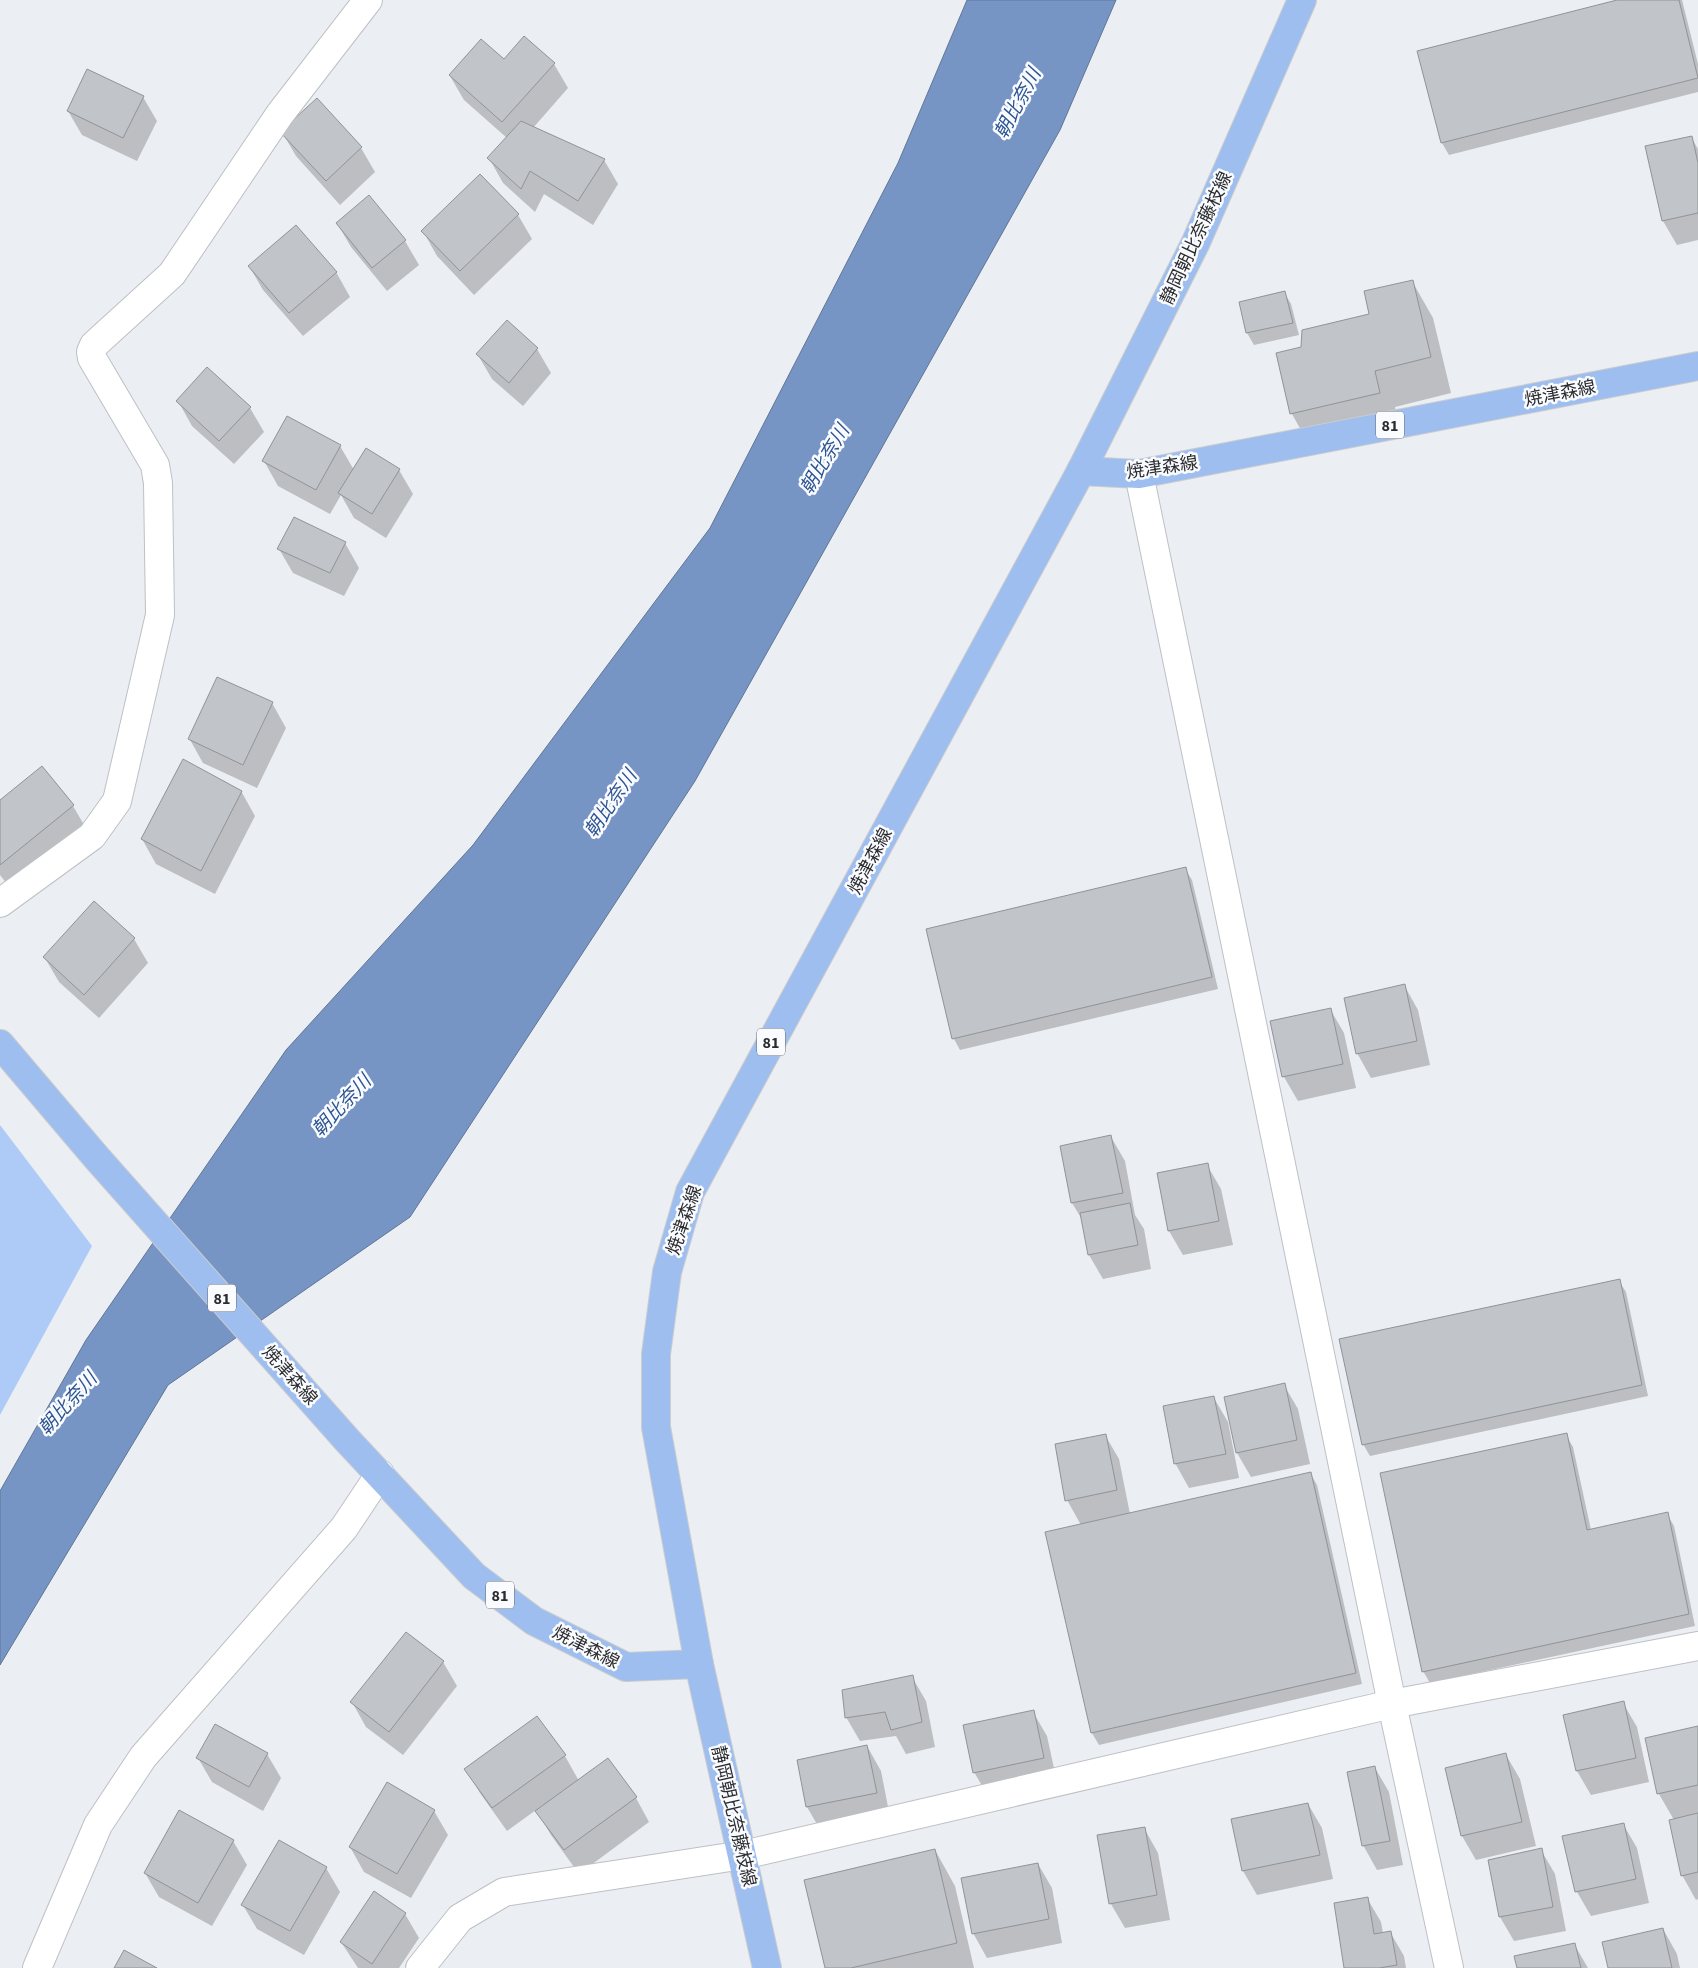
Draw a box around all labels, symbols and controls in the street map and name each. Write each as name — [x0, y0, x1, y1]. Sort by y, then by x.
water label: 朝比奈川 — [989, 62, 1049, 144]
street label: 静岡朝比奈藤枝線 — [1155, 168, 1238, 309]
street label: 焼津森線 — [1522, 374, 1598, 413]
road number: 81 — [1376, 412, 1404, 438]
water label: 朝比奈川 — [794, 419, 857, 499]
street label: 焼津森線 — [1125, 450, 1199, 485]
water label: 朝比奈川 — [579, 763, 645, 843]
street label: 焼津森線 — [843, 824, 898, 899]
road number: 81 — [757, 1028, 785, 1056]
water label: 朝比奈川 — [306, 1068, 379, 1143]
street label: 焼津森線 — [661, 1182, 708, 1258]
road number: 81 — [208, 1285, 236, 1312]
street label: 焼津森線 — [256, 1340, 323, 1410]
water label: 朝比奈川 — [33, 1365, 105, 1441]
road number: 81 — [486, 1582, 514, 1608]
street label: 焼津森線 — [548, 1620, 624, 1675]
street label: 静岡朝比奈藤枝線 — [705, 1743, 762, 1889]

